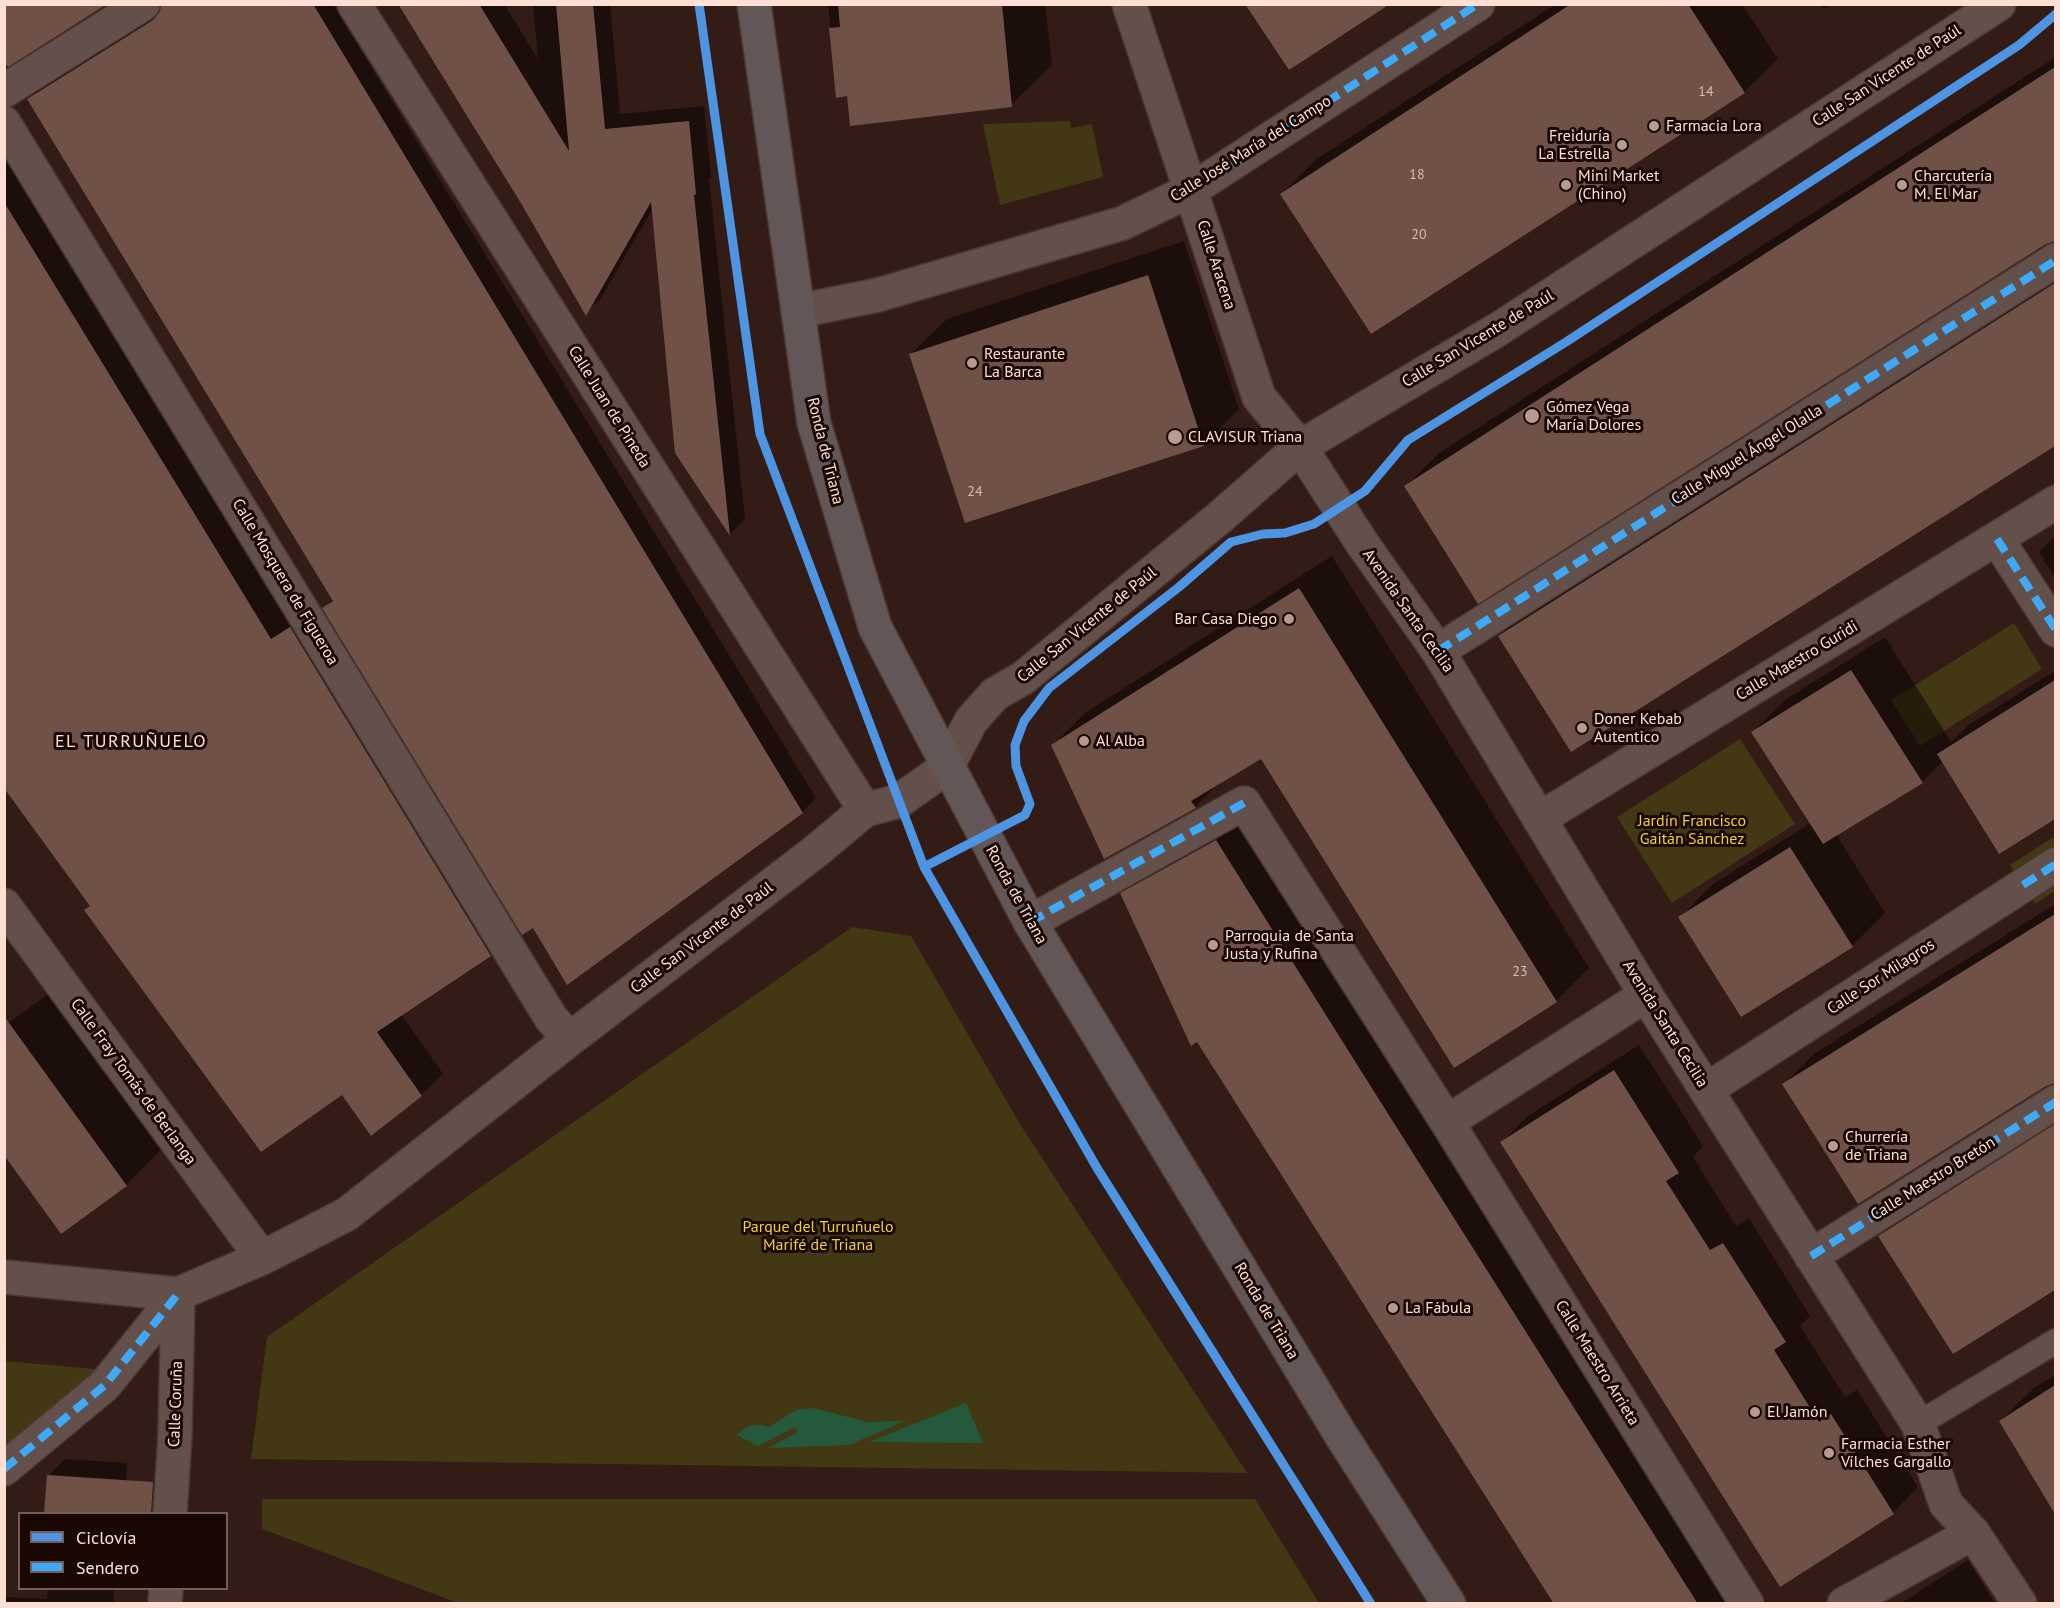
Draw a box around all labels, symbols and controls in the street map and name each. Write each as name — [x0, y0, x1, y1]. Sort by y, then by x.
street label: Calle San Vicente de Paúl — [1809, 21, 1965, 131]
house number: 14 — [1698, 84, 1714, 100]
street label: Calle José María del Campo — [1167, 92, 1335, 206]
place label: Farmacia Lora — [1666, 116, 1762, 136]
marker: Farmacia Lora — [1647, 119, 1661, 133]
place label: Freiduría La Estrella — [1538, 126, 1610, 164]
marker: Freiduría La Estrella — [1615, 138, 1629, 152]
place label: Mini Market (Chino) — [1578, 166, 1659, 204]
place label: Charcutería M. El Mar — [1914, 166, 1992, 204]
house number: 18 — [1409, 167, 1425, 183]
marker: Mini Market (Chino) — [1559, 178, 1573, 192]
marker: Charcutería M. El Mar — [1895, 178, 1909, 192]
street label: Calle Aracena — [1193, 218, 1239, 312]
house number: 20 — [1411, 227, 1427, 243]
street label: Calle San Vicente de Paúl — [1399, 286, 1557, 392]
street label: Calle Juan de Pineda — [564, 342, 654, 472]
place label: Restaurante La Barca — [984, 344, 1065, 382]
marker: Restaurante La Barca — [965, 356, 979, 370]
street label: Ronda de Triana — [802, 396, 848, 506]
place label: Gómez Vega María Dolores — [1546, 397, 1641, 435]
street label: Calle Miguel Ángel Olalla — [1668, 401, 1826, 509]
marker: Gómez Vega María Dolores — [1523, 407, 1541, 425]
place label: CLAVISUR Triana — [1188, 427, 1302, 447]
marker: CLAVISUR Triana — [1166, 428, 1184, 446]
house number: 24 — [967, 484, 983, 500]
street label: Calle Mosquera de Figueroa — [228, 495, 342, 669]
street label: Avenida Santa Cecilia — [1358, 546, 1458, 676]
street label: Calle San Vicente de Paúl — [1014, 563, 1160, 687]
place label: Bar Casa Diego — [1174, 609, 1277, 629]
marker: Bar Casa Diego — [1282, 612, 1296, 626]
street label: Calle Maestro Guridi — [1733, 617, 1861, 705]
place label: Doner Kebab Autentico — [1594, 709, 1682, 747]
marker: Doner Kebab Autentico — [1575, 721, 1589, 735]
district label: EL TURRUÑUELO — [55, 731, 207, 753]
place label: Al Alba — [1096, 731, 1145, 751]
marker: Al Alba — [1077, 734, 1091, 748]
park label: Jardín Francisco Gaitán Sánchez — [1638, 811, 1746, 849]
street label: Ronda de Triana — [981, 842, 1051, 948]
street label: Calle San Vicente de Paúl — [627, 878, 777, 998]
place label: Parroquia de Santa Justa y Rufina — [1225, 926, 1354, 964]
street label: Calle Sor Milagros — [1824, 935, 1938, 1019]
marker: Parroquia de Santa Justa y Rufina — [1206, 938, 1220, 952]
street label: Avenida Santa Cecilia — [1618, 957, 1712, 1091]
house number: 23 — [1512, 964, 1528, 980]
street label: Calle Fray Tomás de Berlanga — [66, 995, 200, 1169]
place label: Churrería de Triana — [1845, 1127, 1908, 1165]
street label: Calle Maestro Bretón — [1867, 1133, 1999, 1225]
marker: Churrería de Triana — [1826, 1139, 1840, 1153]
park label: Parque del Turruñuelo Marifé de Triana — [742, 1217, 894, 1255]
street label: Ronda de Triana — [1230, 1259, 1302, 1363]
street label: Calle Maestro Arrieta — [1551, 1297, 1643, 1429]
place label: La Fábula — [1405, 1298, 1471, 1318]
marker: La Fábula — [1386, 1301, 1400, 1315]
street label: Calle Coruña — [165, 1360, 187, 1448]
place label: El Jamón — [1767, 1402, 1827, 1422]
marker: El Jamón — [1748, 1405, 1762, 1419]
place label: Farmacia Esther Vílches Gargallo — [1841, 1434, 1951, 1472]
marker: Farmacia Esther Vílches Gargallo — [1822, 1446, 1836, 1460]
legend — [18, 1512, 228, 1590]
text: Ciclovía — [76, 1526, 136, 1549]
text: Sendero — [76, 1556, 139, 1579]

